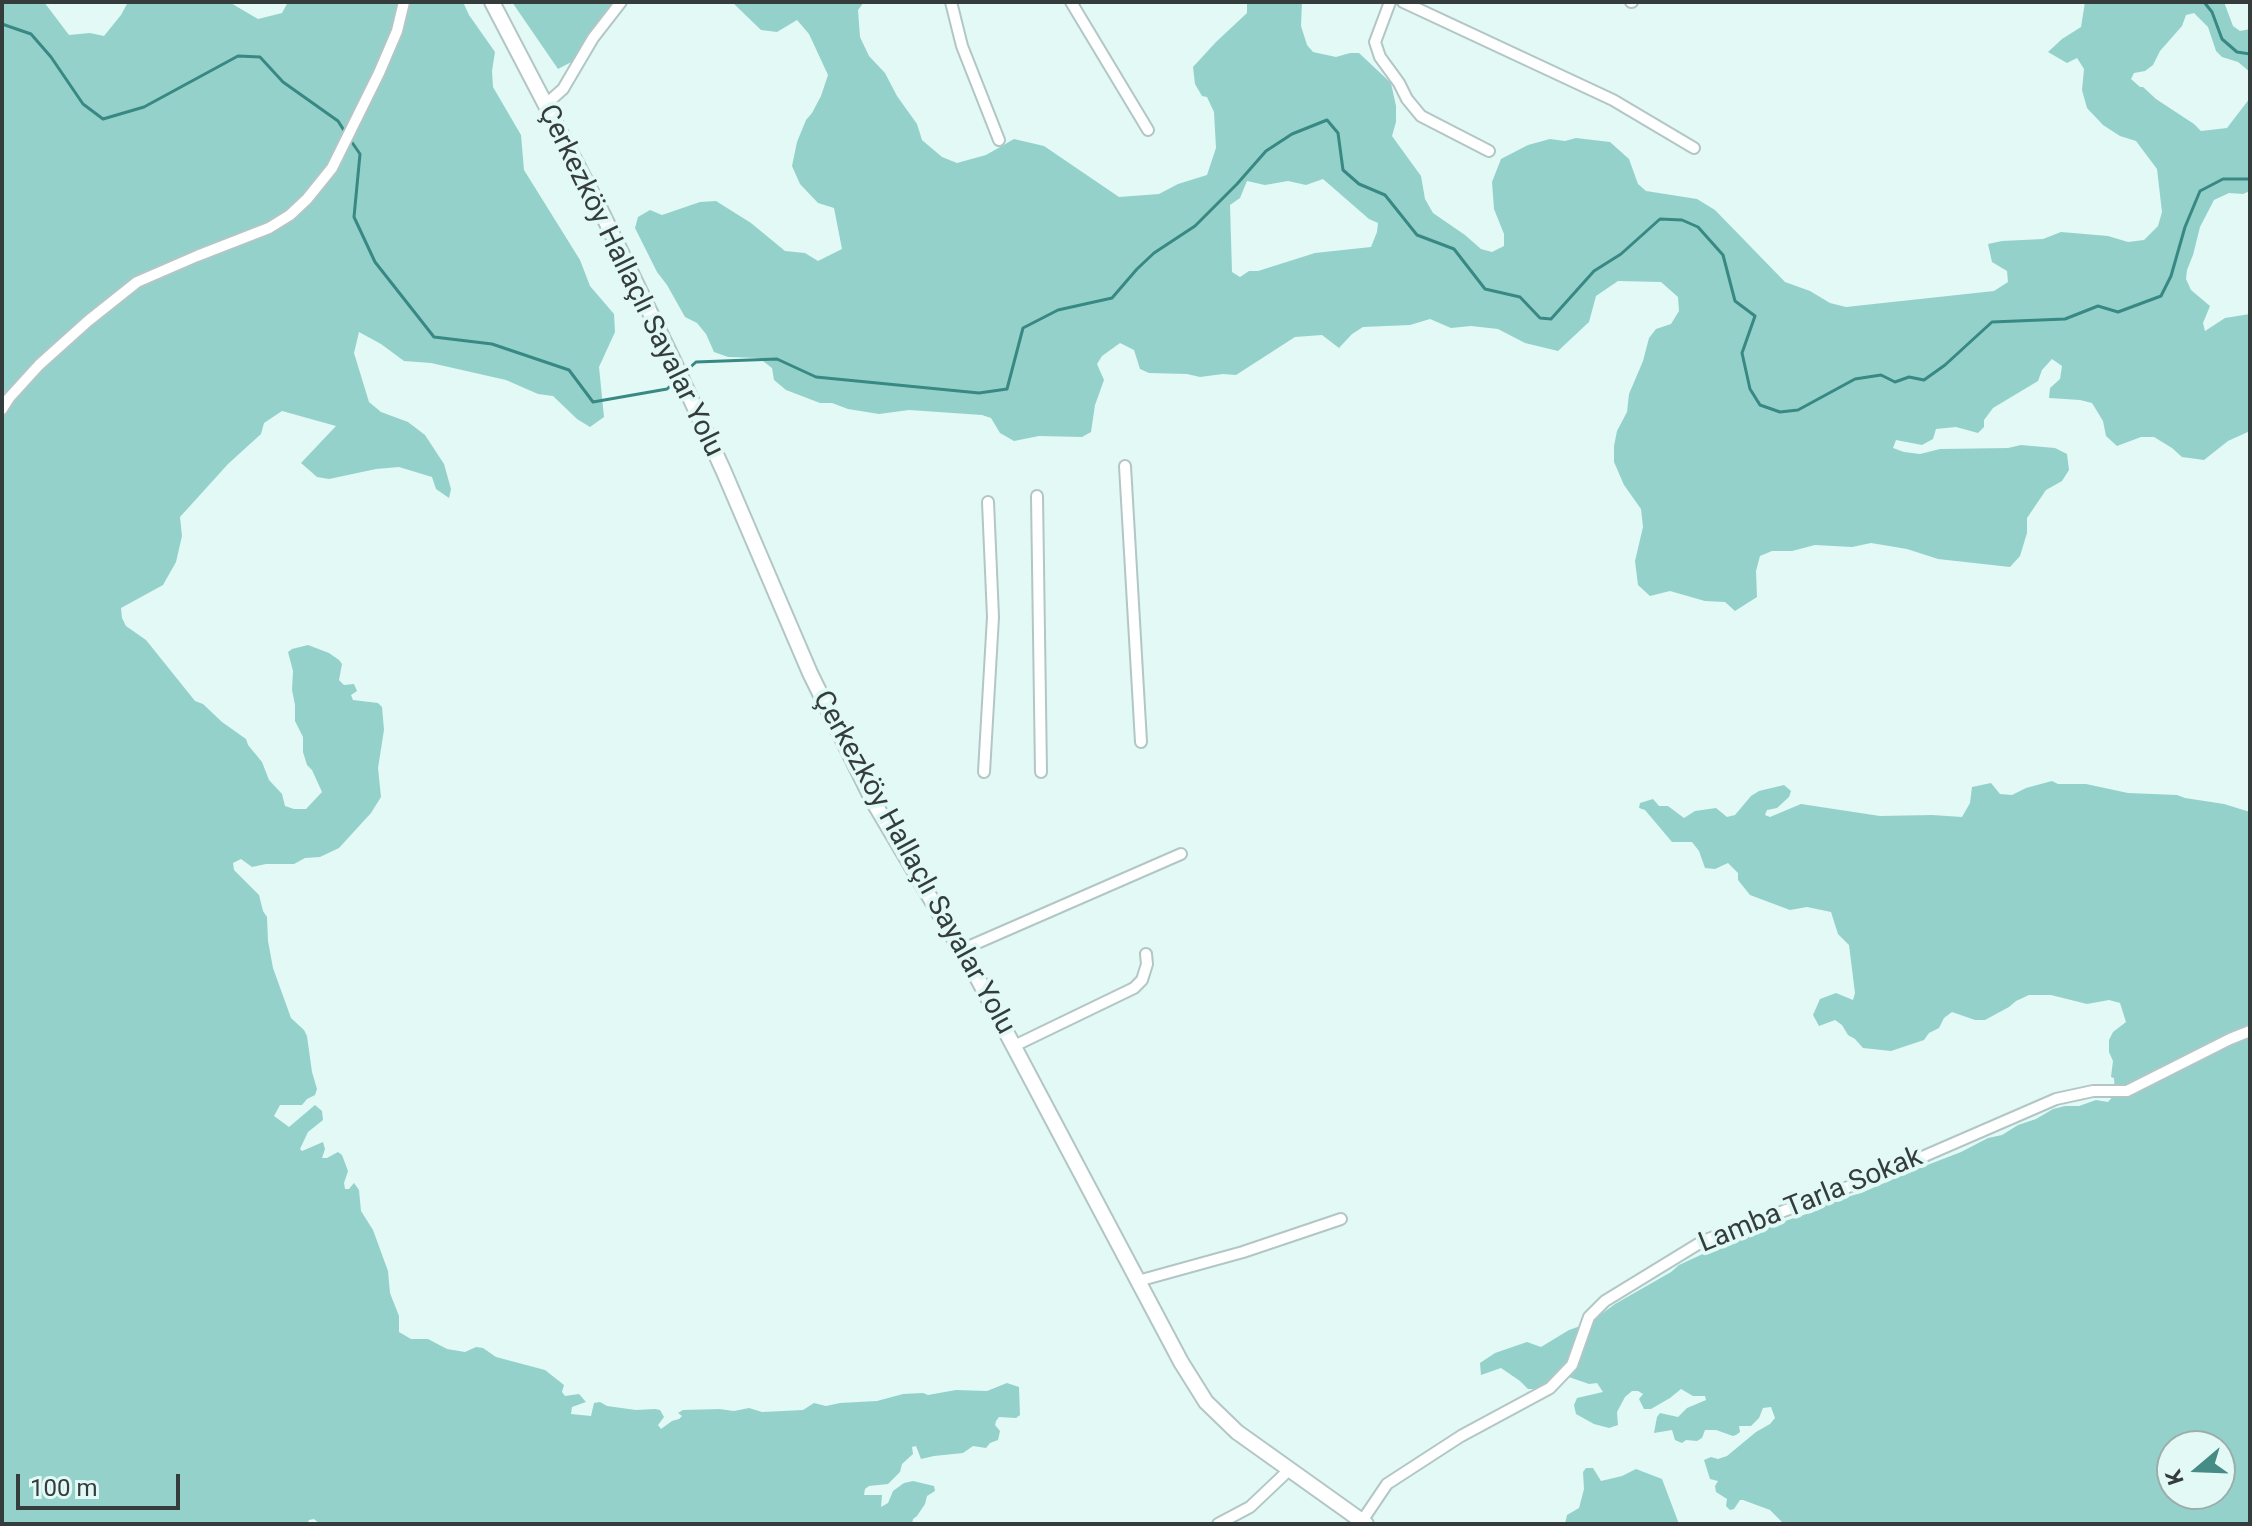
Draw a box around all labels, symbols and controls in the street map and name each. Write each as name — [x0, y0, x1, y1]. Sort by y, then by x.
street label: Çerkezköy Hallaçlı Sayalar Yolu — [530, 100, 730, 462]
street label: Çerkezköy Hallaçlı Sayalar Yolu — [804, 685, 1022, 1041]
street label: Lamba Tarla Sokak — [1694, 1141, 1928, 1261]
north arrow — [2156, 1430, 2236, 1510]
scale bar — [20, 1458, 184, 1508]
text: K — [2161, 1467, 2189, 1488]
text: 100 m — [30, 1474, 97, 1502]

